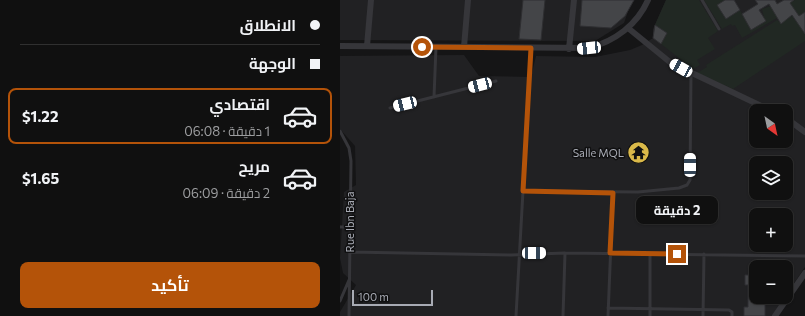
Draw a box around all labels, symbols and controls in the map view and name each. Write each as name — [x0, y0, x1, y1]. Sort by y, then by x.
text: الانطلاق — [240, 16, 296, 34]
route start — [413, 38, 431, 56]
car — [576, 41, 602, 55]
text: الوجهة — [249, 54, 296, 72]
car — [668, 57, 694, 79]
car — [467, 76, 493, 94]
text: اقتصادي — [210, 95, 270, 113]
car — [392, 95, 418, 113]
icon: car — [282, 98, 318, 134]
north arrow — [749, 104, 793, 148]
map controls — [749, 104, 793, 304]
text: $1.22 — [22, 107, 58, 125]
text: 1 دقيقة · 06:08 — [184, 123, 270, 139]
temple icon: Salle MQL — [626, 140, 652, 166]
place label: Salle MQL — [573, 146, 624, 159]
car — [684, 153, 696, 177]
button: layers — [749, 156, 793, 200]
text: مريح — [238, 157, 270, 175]
icon: car — [282, 160, 318, 196]
text: $1.65 — [22, 169, 59, 187]
text: 2 دقيقة · 06:09 — [183, 185, 270, 201]
street label: Rue Ibn Baja — [343, 192, 356, 252]
callout: 2 دقيقة — [636, 196, 718, 224]
text: 2 دقيقة — [654, 202, 700, 218]
button: + — [749, 208, 793, 252]
route end — [668, 245, 686, 263]
car — [522, 247, 546, 259]
button: − — [749, 260, 793, 304]
button: تأكيد — [20, 262, 320, 308]
scale bar — [352, 288, 433, 307]
text: 100 m — [358, 290, 389, 303]

